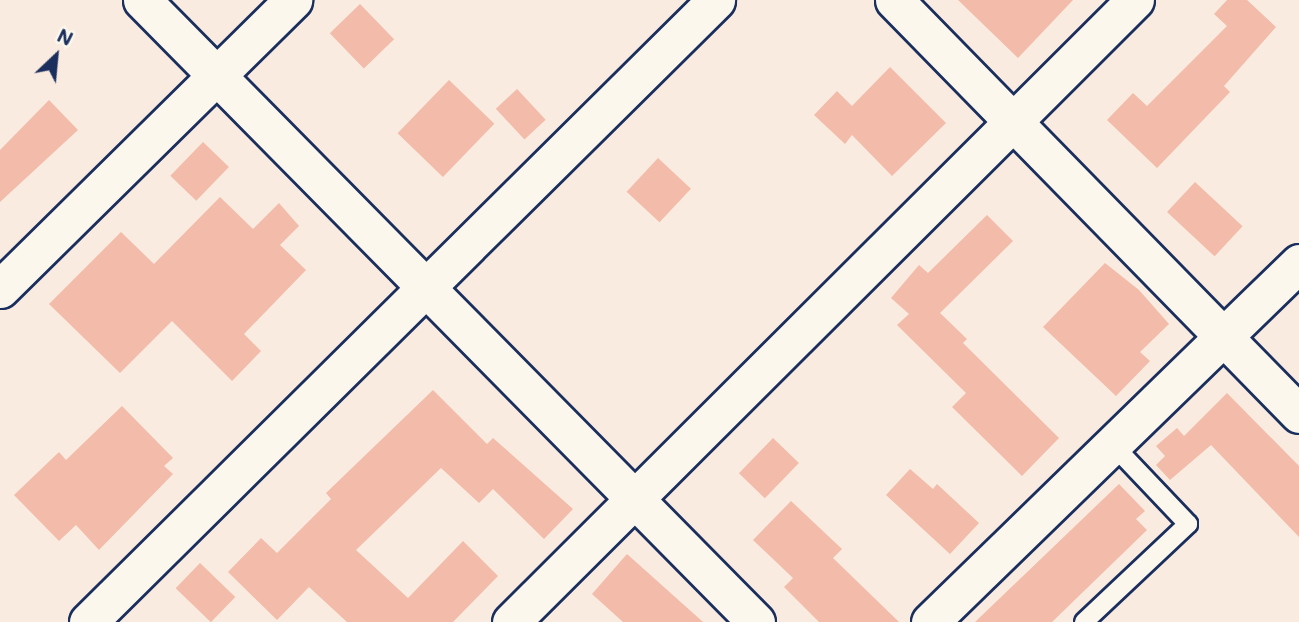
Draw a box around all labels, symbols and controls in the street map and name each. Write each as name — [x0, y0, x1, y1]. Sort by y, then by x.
north arrow — [21, 21, 91, 91]
text: N — [53, 22, 77, 51]

